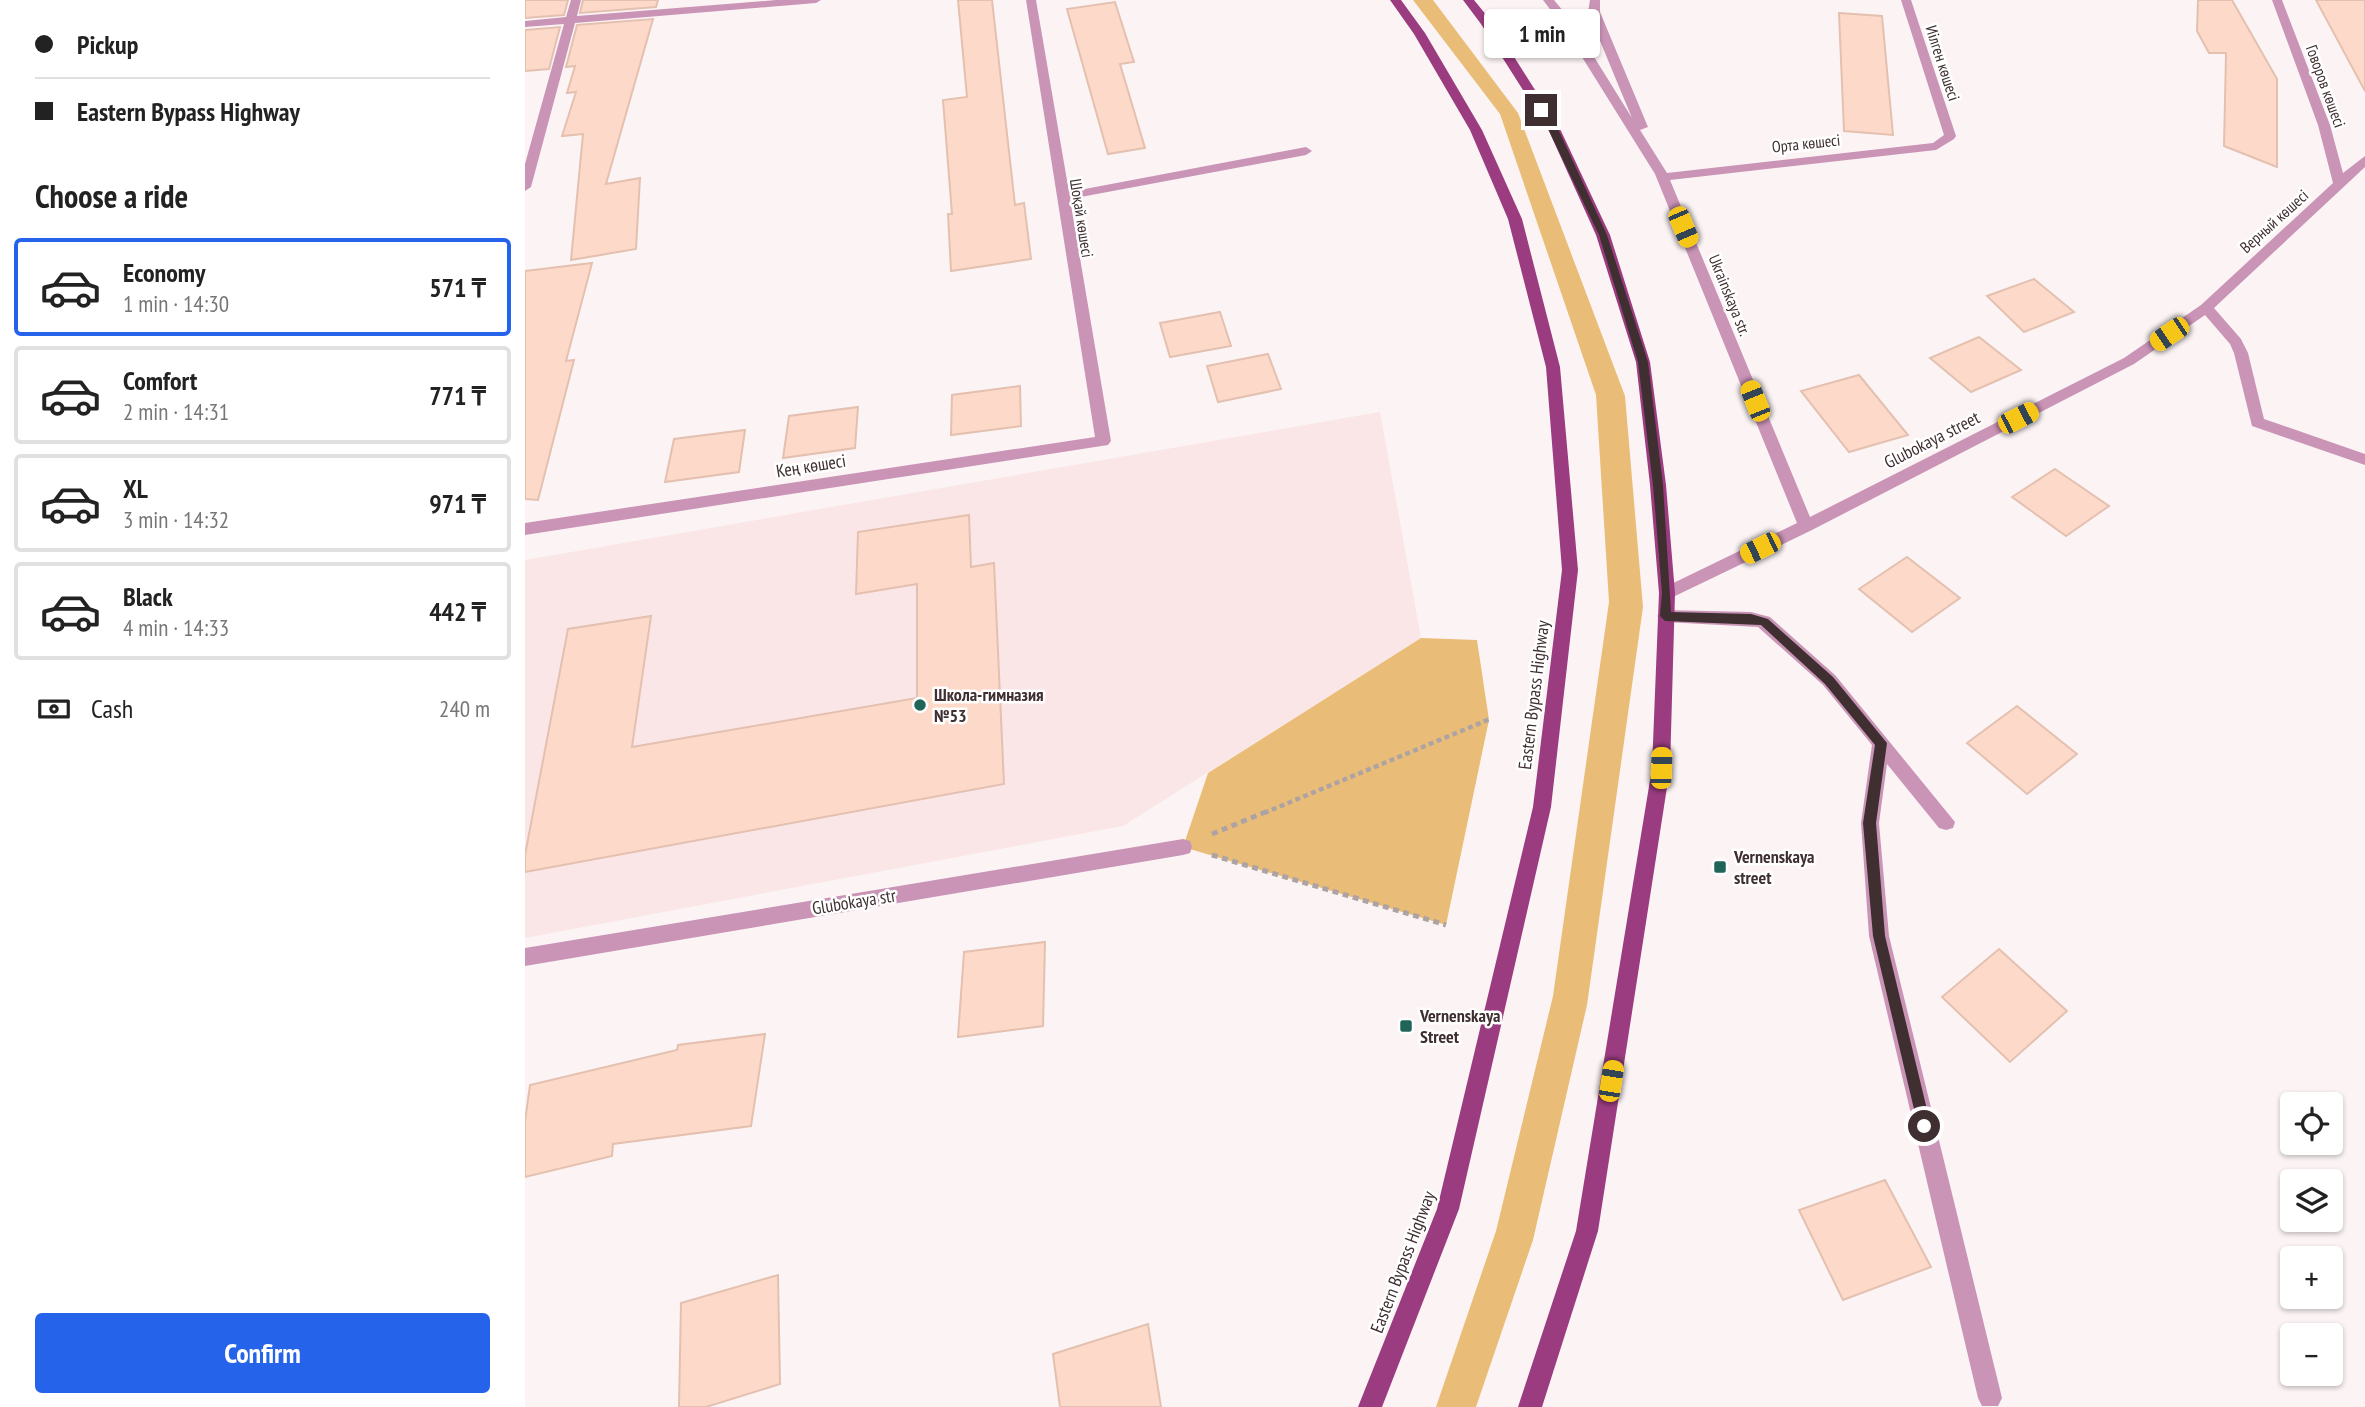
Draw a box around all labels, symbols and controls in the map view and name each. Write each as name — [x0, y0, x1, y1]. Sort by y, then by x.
callout: 1 min — [1483, 8, 1599, 57]
text: 1 min — [1519, 19, 1565, 48]
street label: Иілген көшесі — [1921, 23, 1965, 103]
text: Pickup — [77, 28, 138, 61]
street label: Говоров көшесі — [2302, 42, 2350, 130]
route end — [1525, 94, 1557, 126]
text: Eastern Bypass Highway — [77, 95, 300, 128]
street label: Орта көшесі — [1771, 129, 1841, 157]
text: Choose a ride — [35, 175, 188, 217]
street label: Шоқай көшесі — [1066, 177, 1098, 259]
street label: Верный көшесі — [2236, 185, 2312, 257]
car — [1666, 204, 1701, 250]
street label: Ukrainskaya str. — [1705, 251, 1755, 339]
icon: car — [39, 256, 102, 319]
text: Economy — [123, 256, 205, 289]
text: 571 ₸ — [429, 271, 486, 304]
text: 1 min · 14:30 — [123, 289, 229, 318]
car — [2146, 314, 2193, 354]
icon: car — [39, 364, 102, 427]
text: Comfort — [123, 364, 197, 397]
car — [1738, 378, 1773, 424]
text: 771 ₸ — [429, 379, 486, 412]
text: 2 min · 14:31 — [123, 397, 229, 426]
car — [1995, 399, 2042, 437]
street label: Glubokaya street — [1880, 406, 1983, 473]
street label: Кең көшесі — [774, 449, 847, 482]
icon: car — [39, 472, 102, 535]
text: XL — [123, 472, 148, 505]
text: 971 ₸ — [429, 487, 486, 520]
text: 3 min · 14:32 — [123, 505, 229, 534]
car — [1737, 529, 1784, 567]
icon: car — [39, 580, 102, 643]
text: Black — [123, 580, 173, 613]
text: 442 ₸ — [429, 595, 486, 628]
text: 4 min · 14:33 — [123, 613, 229, 642]
street label: Eastern Bypass Highway — [1513, 619, 1554, 771]
place label: Школа-гимназия №53 — [934, 683, 1044, 727]
icon: cash — [35, 690, 73, 728]
text: Cash — [91, 692, 133, 725]
text: 240 m — [439, 694, 490, 723]
marker: Школа-гимназия №53 — [912, 697, 928, 713]
car — [1650, 747, 1673, 789]
place label: Vernenskaya street — [1733, 845, 1815, 889]
marker: Vernenskaya street — [1712, 859, 1728, 875]
street label: Glubokaya str — [810, 884, 897, 919]
place label: Vernenskaya Street — [1419, 1004, 1501, 1048]
marker: Vernenskaya Street — [1398, 1018, 1414, 1034]
car — [1598, 1059, 1625, 1103]
map controls — [2280, 1092, 2343, 1386]
button: locate — [2280, 1092, 2343, 1155]
route start — [1908, 1110, 1940, 1142]
button: layers — [2280, 1169, 2343, 1232]
street label: Eastern Bypass Highway — [1365, 1187, 1440, 1336]
button: + — [2280, 1246, 2343, 1309]
button: Confirm — [35, 1313, 490, 1393]
button: − — [2280, 1323, 2343, 1386]

